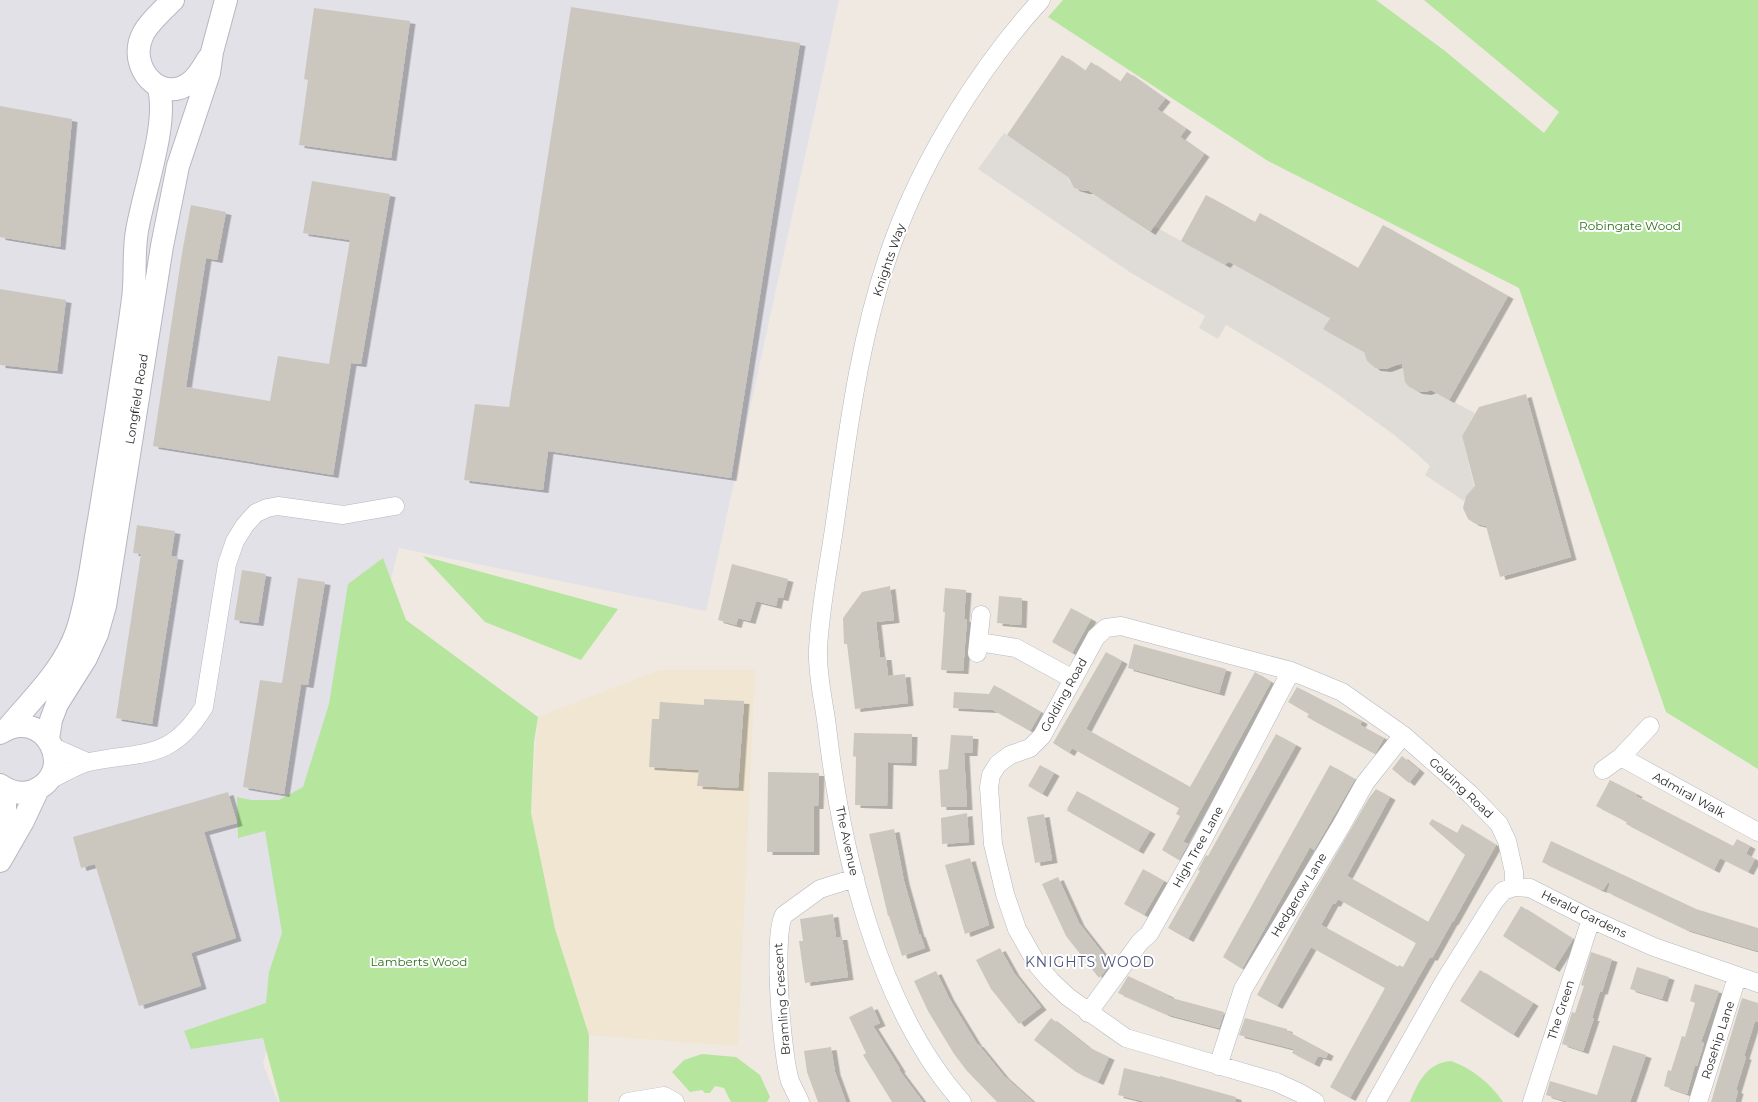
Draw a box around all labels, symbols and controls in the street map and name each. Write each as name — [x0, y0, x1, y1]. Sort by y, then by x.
park label: Robingate Wood — [1579, 218, 1681, 233]
street label: Knights Way — [869, 221, 908, 298]
street label: Longfield Road — [122, 353, 151, 445]
street label: Golding Road — [1037, 655, 1090, 734]
street label: Golding Road — [1426, 754, 1497, 821]
street label: Admiral Walk — [1650, 768, 1729, 821]
street label: High Tree Lane — [1169, 803, 1226, 890]
street label: The Avenue — [833, 805, 862, 877]
street label: Hedgerow Lane — [1267, 850, 1330, 940]
street label: Herald Gardens — [1539, 886, 1630, 941]
street label: Bramling Crescent — [770, 942, 793, 1056]
district label: KNIGHTS WOOD — [1025, 953, 1155, 971]
park label: Lamberts Wood — [371, 954, 468, 969]
street label: The Green — [1544, 978, 1577, 1042]
street label: Rosehip Lane — [1698, 999, 1737, 1081]

